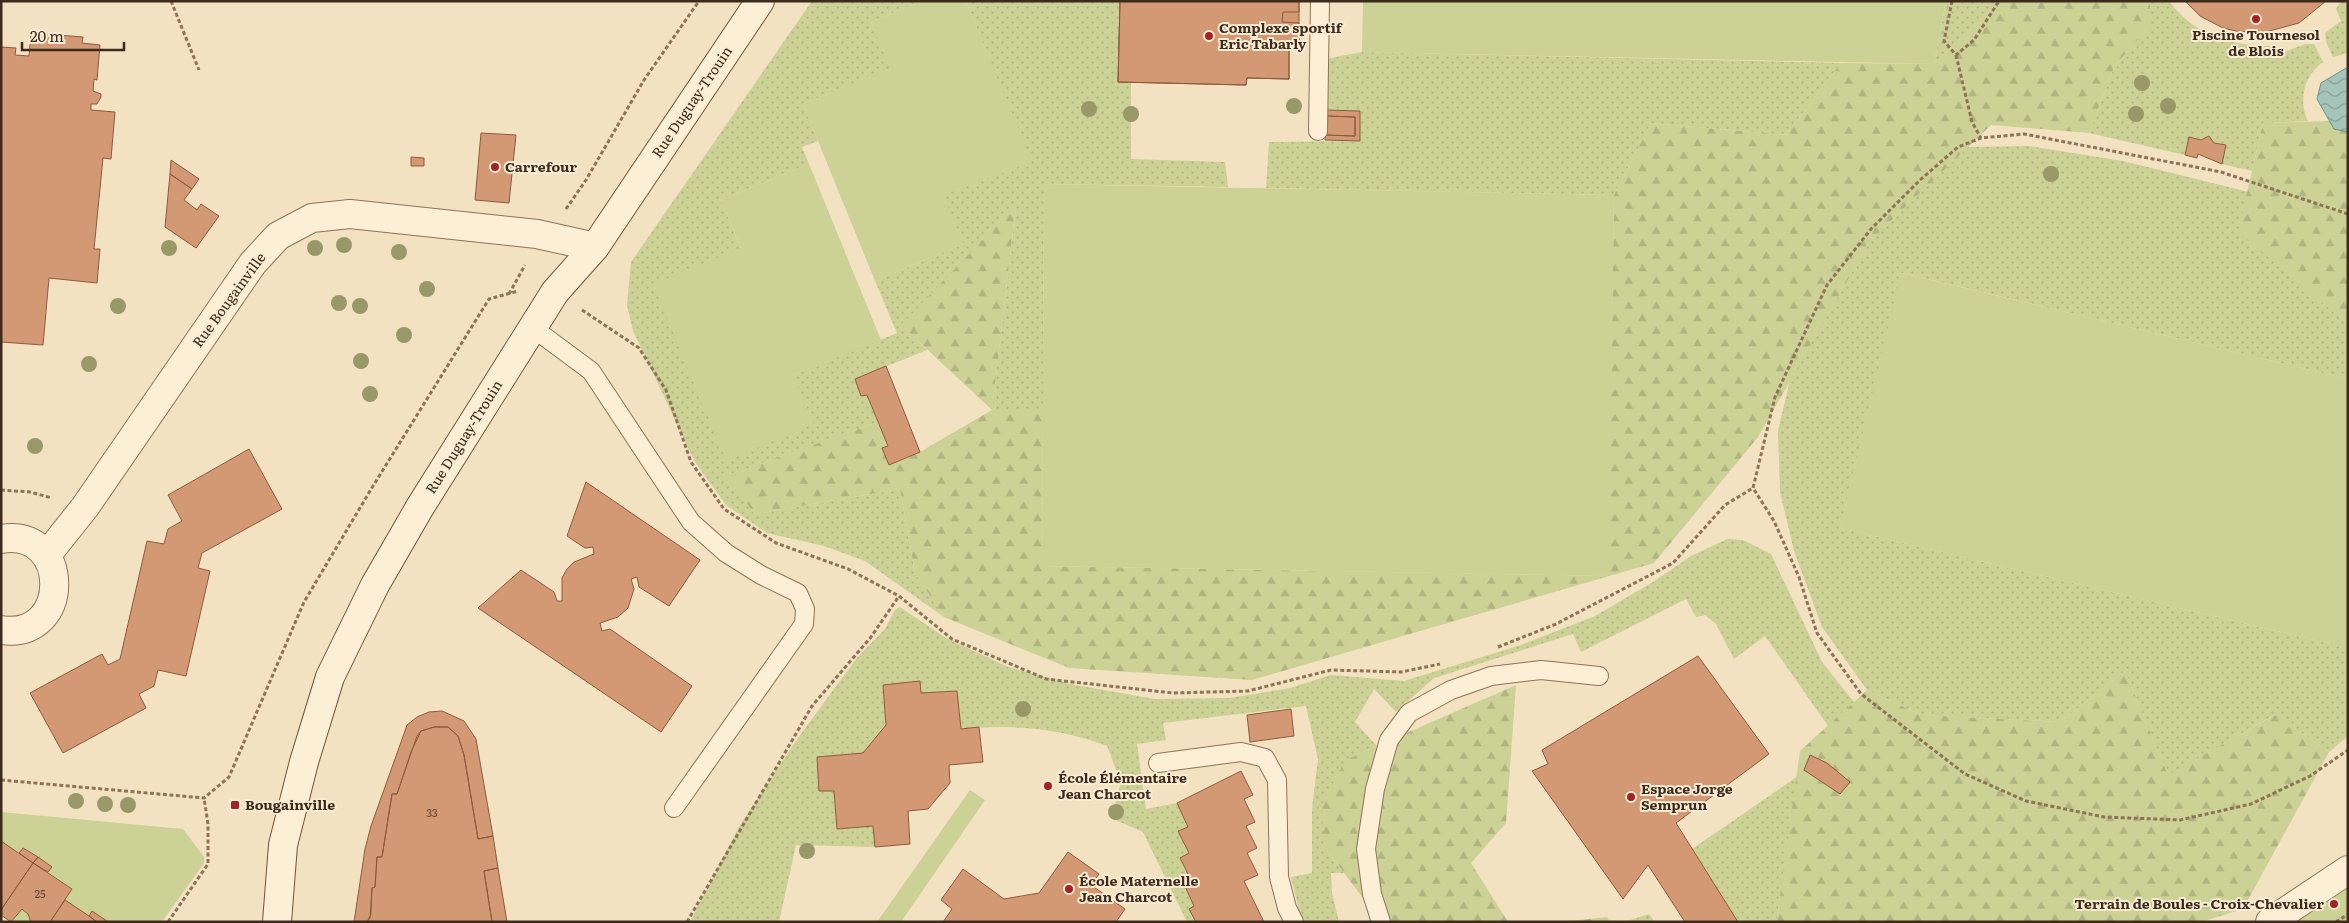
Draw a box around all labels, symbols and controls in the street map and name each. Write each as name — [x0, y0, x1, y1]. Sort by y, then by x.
marker: Piscine Tournesol de Blois — [2250, 13, 2262, 25]
place label: Complexe sportif Eric Tabarly — [1219, 17, 1344, 53]
scale bar — [22, 20, 125, 52]
text: 20 m — [30, 24, 64, 47]
place label: Piscine Tournesol de Blois — [2192, 24, 2320, 60]
marker: Complexe sportif Eric Tabarly — [1203, 30, 1215, 42]
street label: Rue Duguay-Trouin — [646, 42, 736, 161]
place label: Carrefour — [505, 156, 578, 176]
marker: Carrefour — [489, 161, 501, 173]
street label: Rue Bougainville — [187, 248, 269, 351]
street label: Rue Duguay-Trouin — [420, 376, 506, 497]
place label: École Élémentaire Jean Charcot — [1058, 767, 1187, 803]
place label: Espace Jorge Semprun — [1641, 778, 1733, 814]
marker: École Élémentaire Jean Charcot — [1042, 780, 1054, 792]
marker: Espace Jorge Semprun — [1625, 791, 1637, 803]
place label: Bougainville — [245, 794, 335, 814]
marker: Bougainville — [229, 799, 241, 811]
house number: 33 — [426, 804, 438, 820]
place label: École Maternelle Jean Charcot — [1079, 870, 1199, 906]
marker: École Maternelle Jean Charcot — [1063, 883, 1075, 895]
house number: 25 — [34, 885, 46, 901]
place label: Terrain de Boules - Croix-Chevalier — [2074, 893, 2324, 913]
marker: Terrain de Boules - Croix-Chevalier — [2328, 898, 2340, 910]

